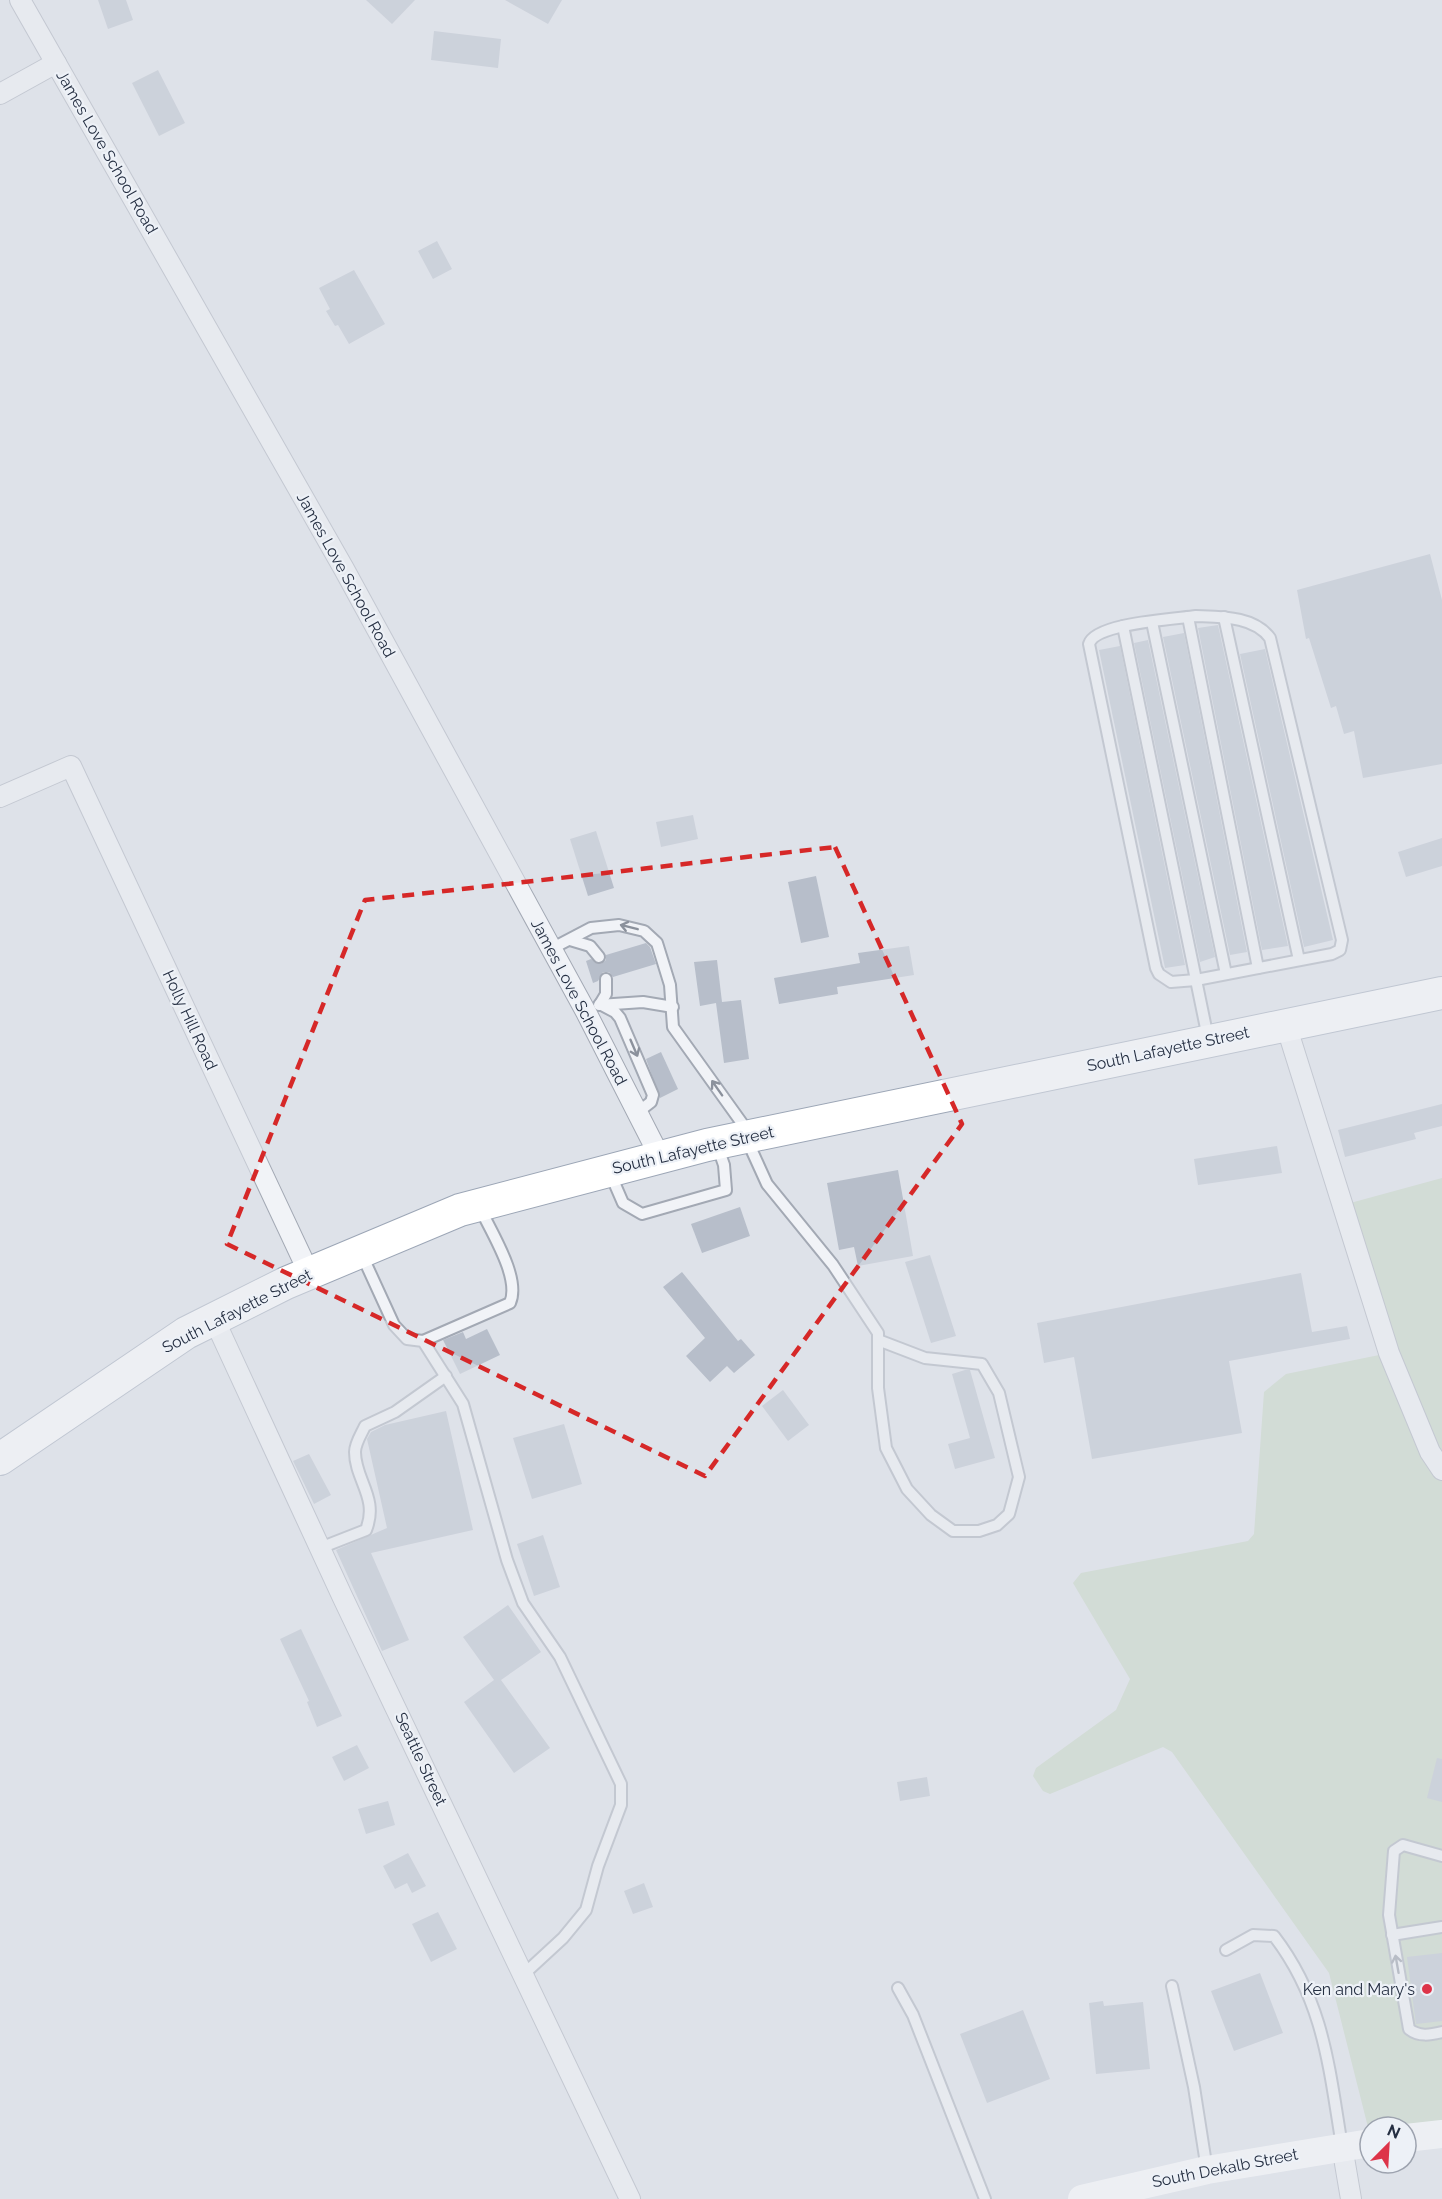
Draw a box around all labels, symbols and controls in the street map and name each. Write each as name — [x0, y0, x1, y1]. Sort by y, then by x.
street label: James Love School Road — [52, 67, 162, 237]
street label: James Love School Road — [293, 489, 399, 661]
street label: James Love School Road — [527, 916, 631, 1088]
one-way arrow — [619, 921, 638, 933]
street label: Holly Hill Road — [159, 967, 221, 1073]
street label: South Lafayette Street — [1085, 1022, 1251, 1075]
one-way arrow — [629, 1039, 640, 1057]
one-way arrow — [711, 1080, 723, 1097]
street label: South Lafayette Street — [610, 1122, 776, 1178]
street label: South Lafayette Street — [159, 1265, 316, 1357]
street label: Seattle Street — [391, 1709, 451, 1809]
one-way arrow — [1391, 1955, 1402, 1975]
place label: Ken and Mary's — [1303, 1980, 1415, 1999]
marker: Ken and Mary's — [1420, 1982, 1434, 1996]
north arrow — [1358, 2115, 1418, 2175]
text: N — [1384, 2121, 1403, 2143]
street label: South Dekalb Street — [1150, 2144, 1300, 2191]

